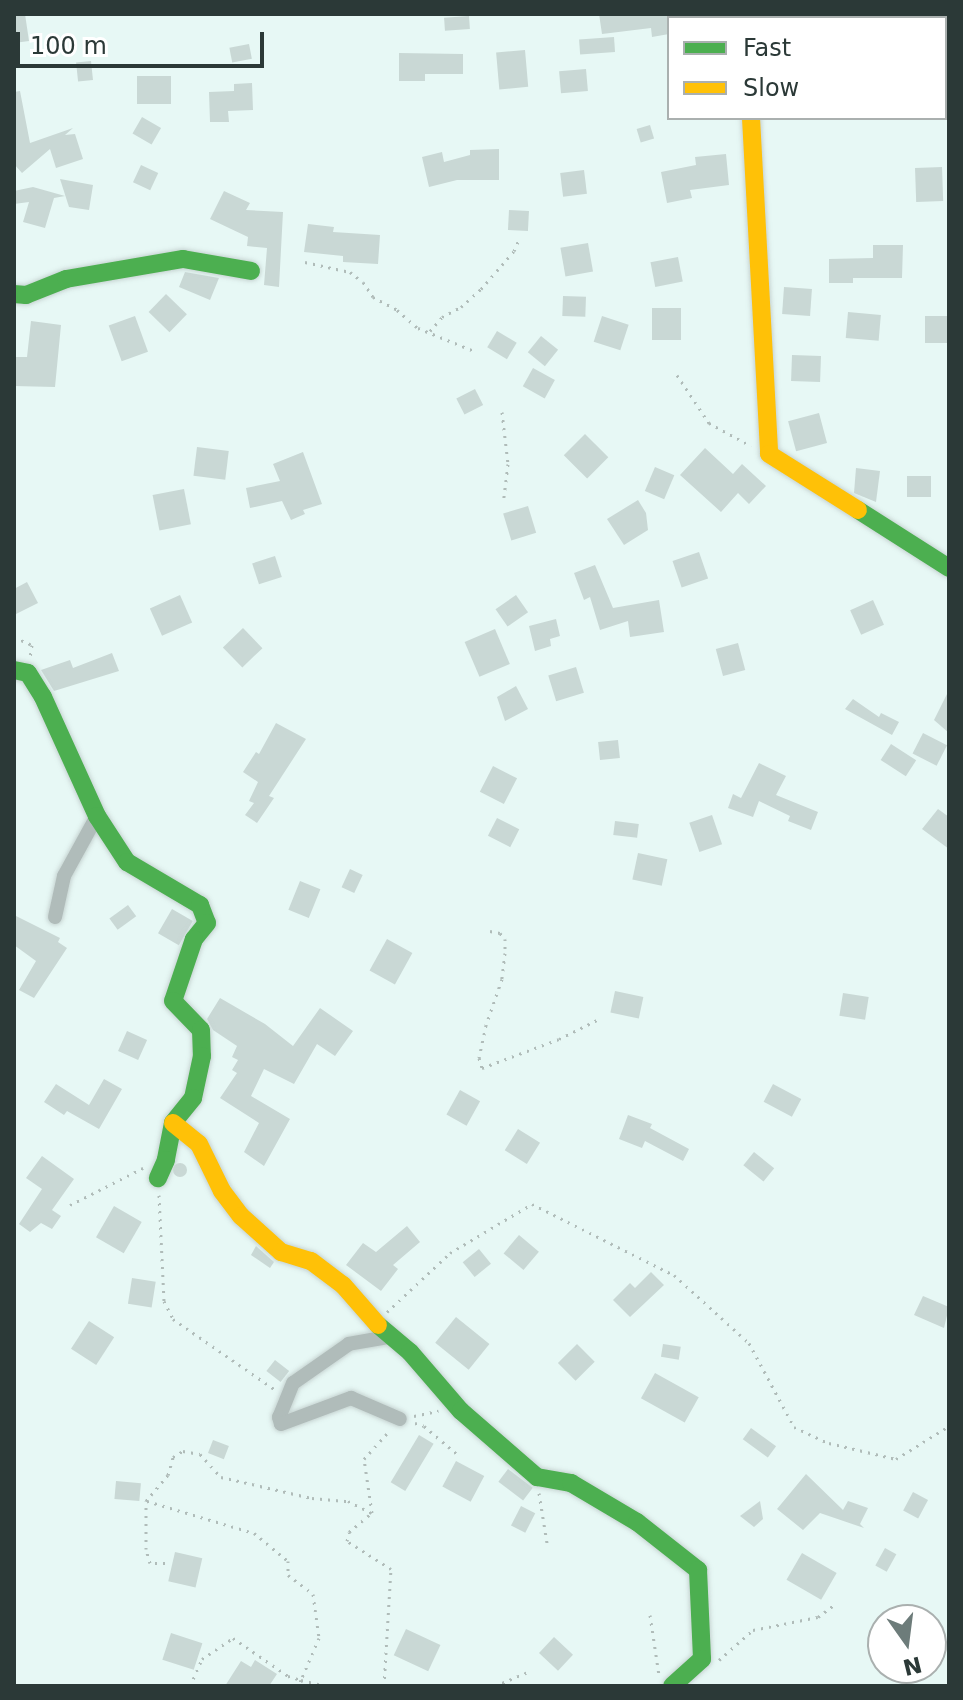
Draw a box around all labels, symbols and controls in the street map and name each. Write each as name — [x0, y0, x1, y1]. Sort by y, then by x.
scale bar — [20, 16, 268, 66]
legend — [667, 16, 947, 120]
text: 100 m — [30, 32, 107, 60]
text: Fast — [743, 34, 791, 62]
text: Slow — [743, 74, 799, 102]
north arrow — [867, 1604, 947, 1684]
text: N — [900, 1651, 924, 1680]

